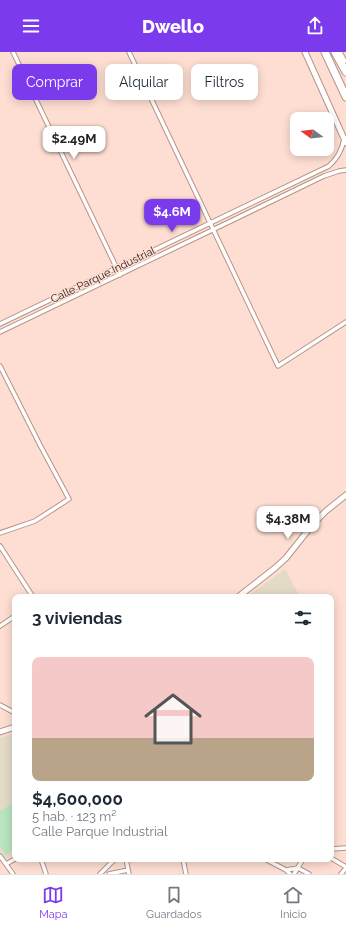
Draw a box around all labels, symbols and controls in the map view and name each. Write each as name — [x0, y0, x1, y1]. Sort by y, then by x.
icon: menu — [20, 15, 42, 37]
icon: share — [304, 15, 326, 37]
text: Dwello — [142, 16, 204, 37]
chip: Comprar — [12, 64, 97, 100]
chip: Alquilar — [105, 64, 183, 100]
chip: Filtros — [191, 64, 258, 100]
north arrow — [290, 112, 334, 156]
map controls — [290, 112, 334, 156]
pin: $2.49M — [41, 126, 107, 160]
text: $2.49M — [52, 131, 96, 146]
pin: $4.6M — [144, 199, 200, 233]
text: $4.6M — [153, 204, 191, 219]
street label: Calle Parque Industrial — [49, 244, 157, 306]
pin: $4.38M — [255, 506, 321, 540]
text: $4.38M — [266, 511, 310, 526]
icon: filters — [292, 607, 314, 629]
text: 3 viviendas — [32, 608, 122, 628]
icon: home — [137, 683, 209, 755]
text: $4,600,000 — [32, 789, 123, 809]
text: 5 hab. · 123 m² — [32, 809, 116, 824]
text: Calle Parque Industrial — [32, 824, 167, 839]
tab: Mapa — [39, 884, 68, 921]
tab: Guardados — [146, 884, 202, 921]
tab: Inicio — [280, 884, 307, 921]

